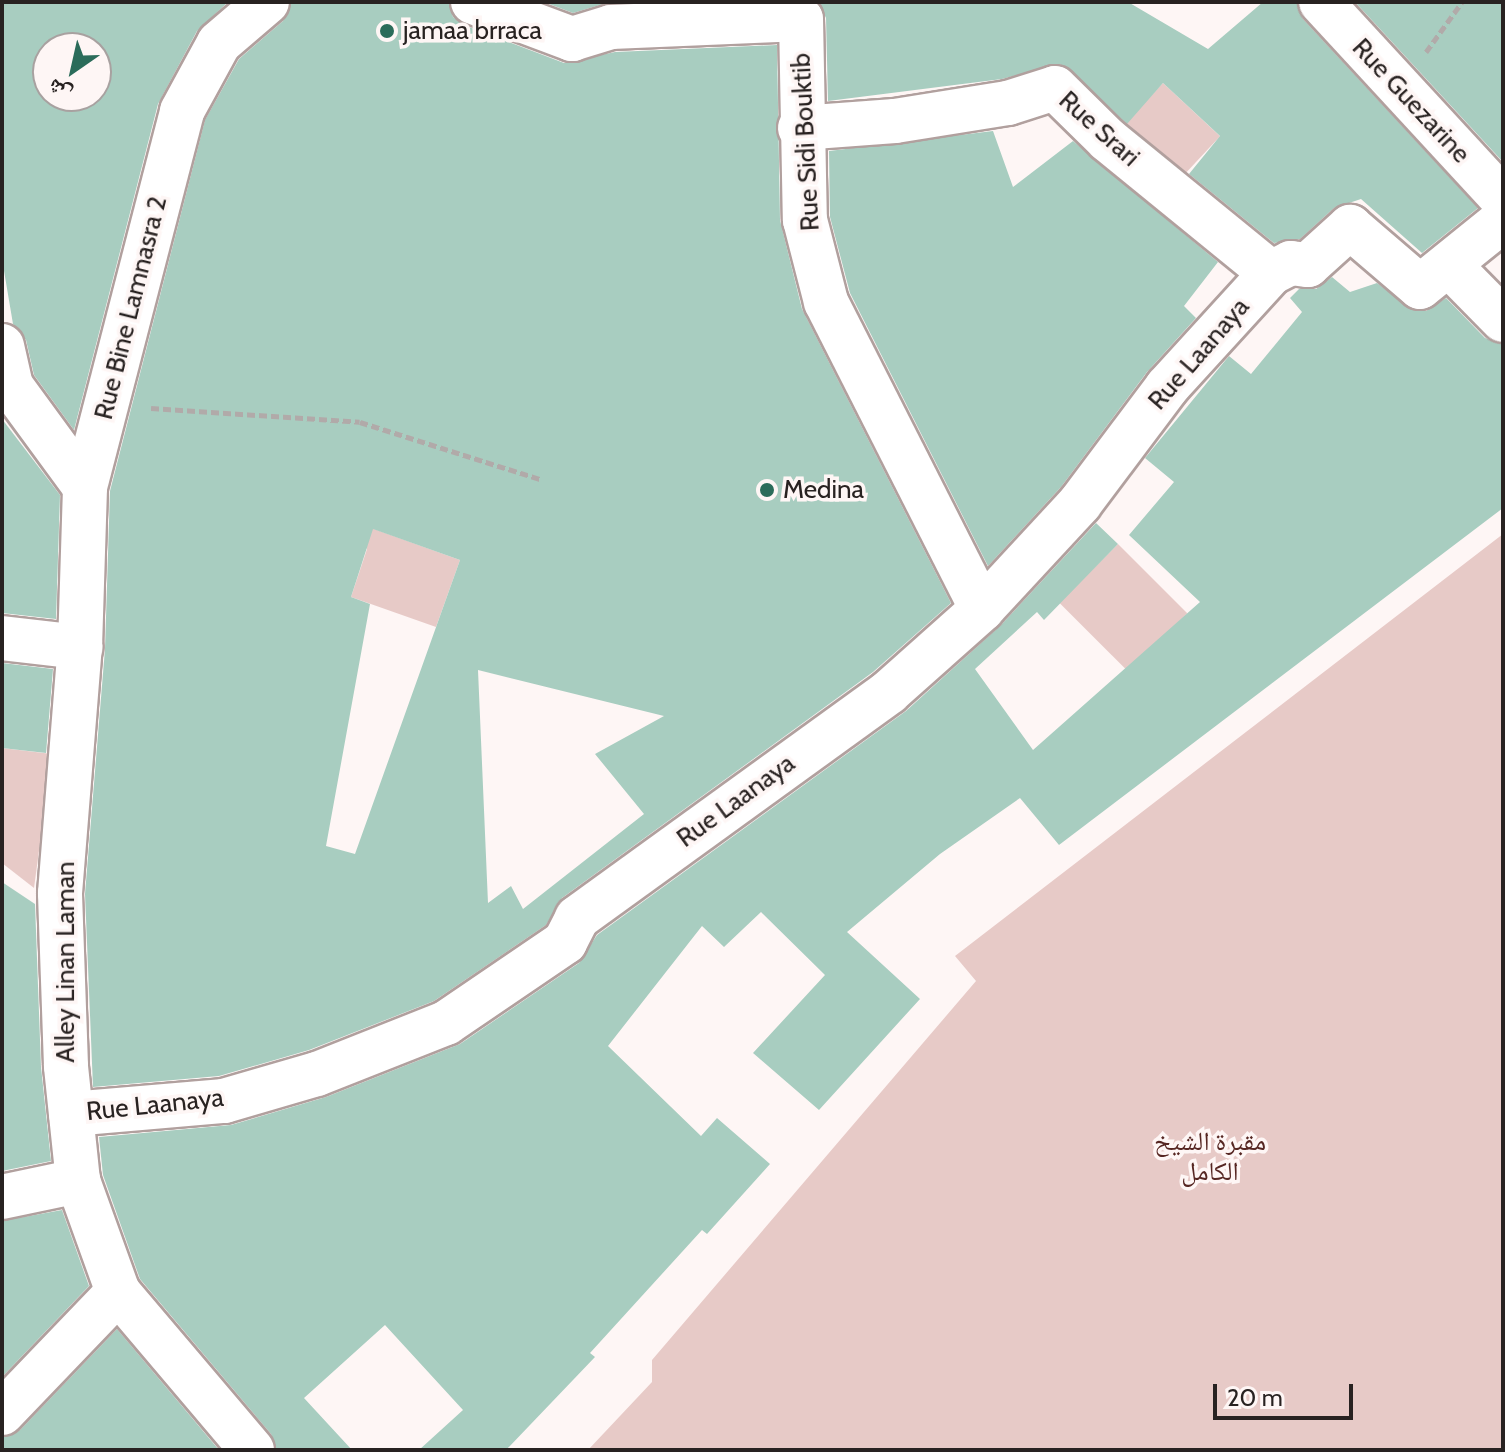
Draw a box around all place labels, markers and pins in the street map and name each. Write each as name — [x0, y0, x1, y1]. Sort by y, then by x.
place label: jamaa brraca — [403, 15, 542, 47]
marker: jamaa brraca — [378, 22, 396, 40]
place label: Medina — [783, 474, 864, 506]
marker: Medina — [758, 481, 776, 499]

